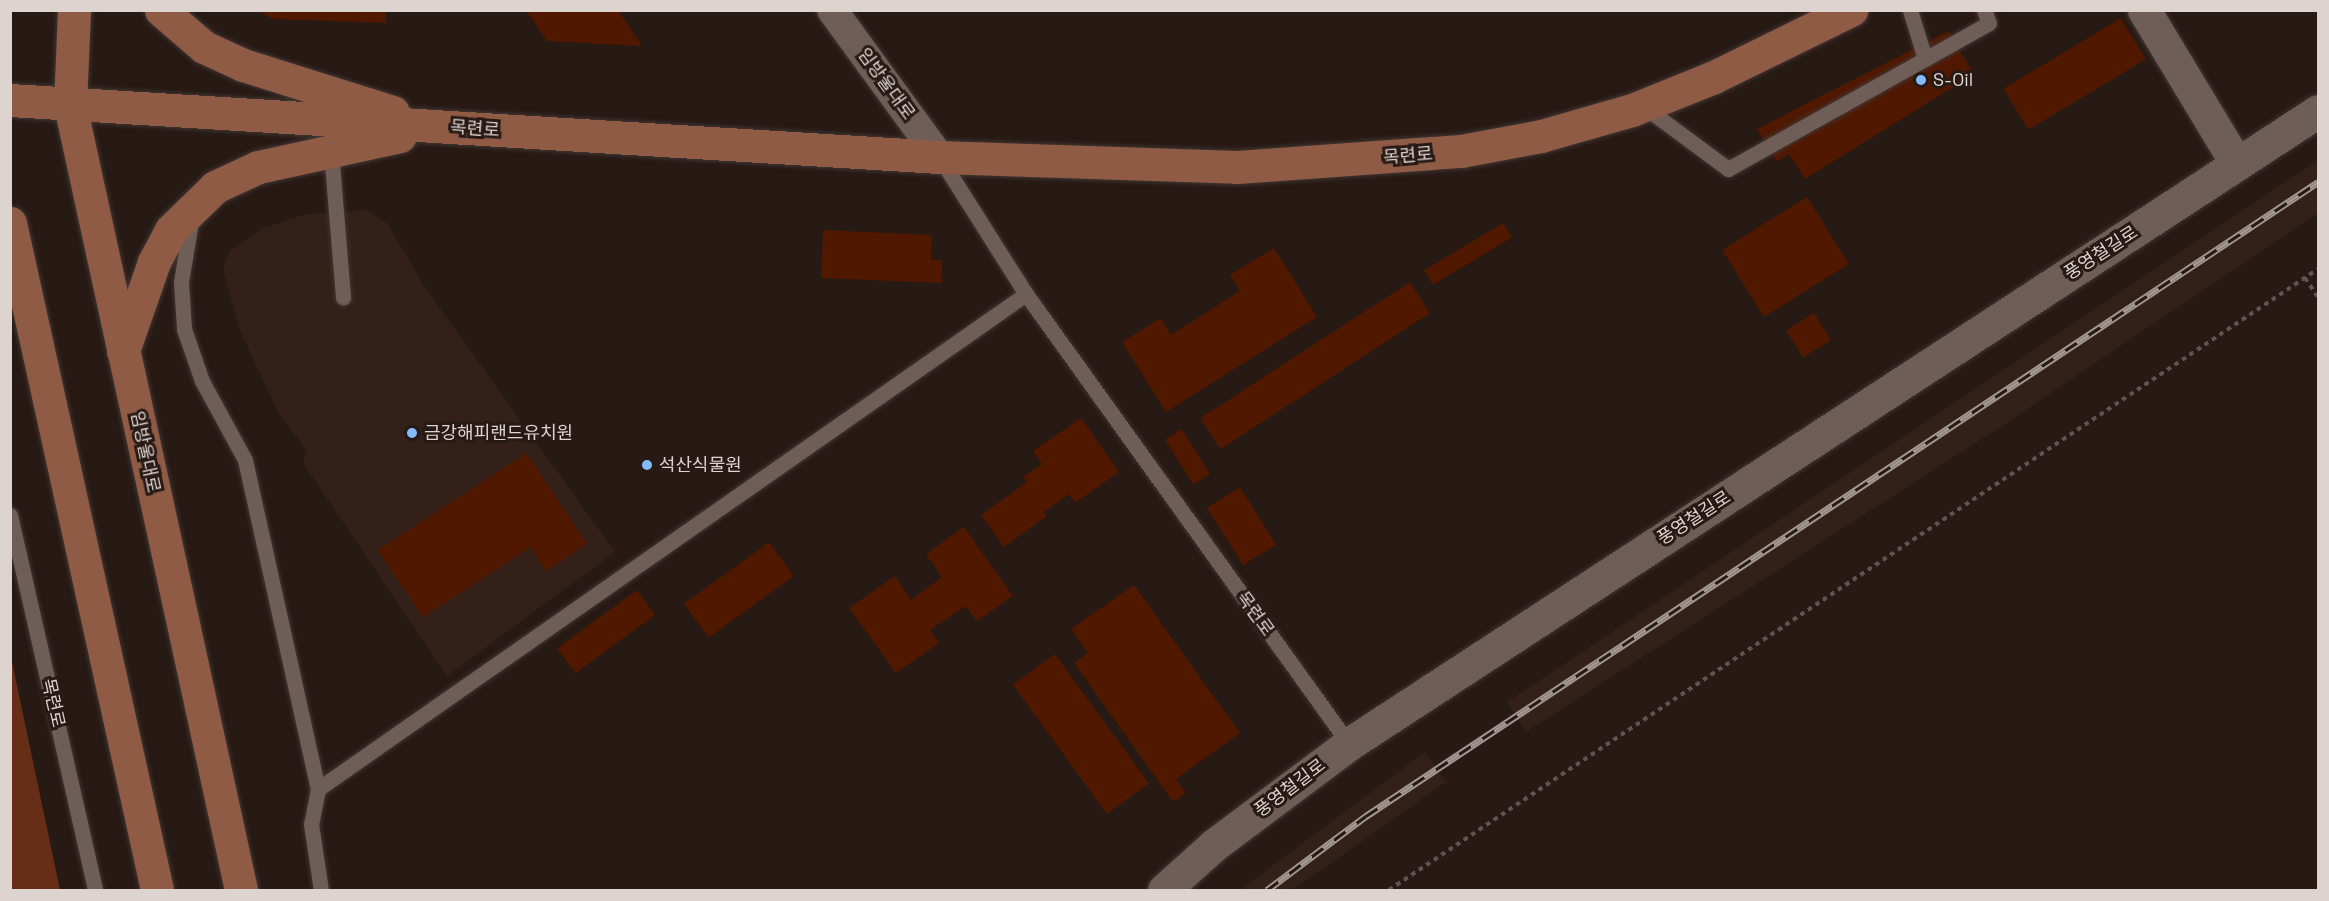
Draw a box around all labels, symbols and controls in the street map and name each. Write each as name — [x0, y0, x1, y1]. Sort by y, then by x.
street label: 임방울대로 — [853, 44, 919, 124]
place label: S-Oil — [1933, 69, 1973, 91]
marker: S-Oil — [1914, 73, 1928, 87]
street label: 목련로 — [449, 116, 501, 142]
street label: 목련로 — [1382, 143, 1434, 169]
street label: 풍영철길로 — [2060, 221, 2142, 285]
street label: 임방울대로 — [126, 409, 164, 495]
place label: 금강해피랜드유치원 — [424, 422, 573, 444]
marker: 금강해피랜드유치원 — [405, 426, 419, 440]
place label: 석산식물원 — [659, 454, 742, 476]
marker: 석산식물원 — [640, 458, 654, 472]
street label: 풍영철길로 — [1653, 486, 1735, 550]
street label: 목련로 — [1232, 588, 1278, 640]
street label: 목련로 — [37, 676, 69, 730]
street label: 풍영철길로 — [1250, 754, 1330, 822]

